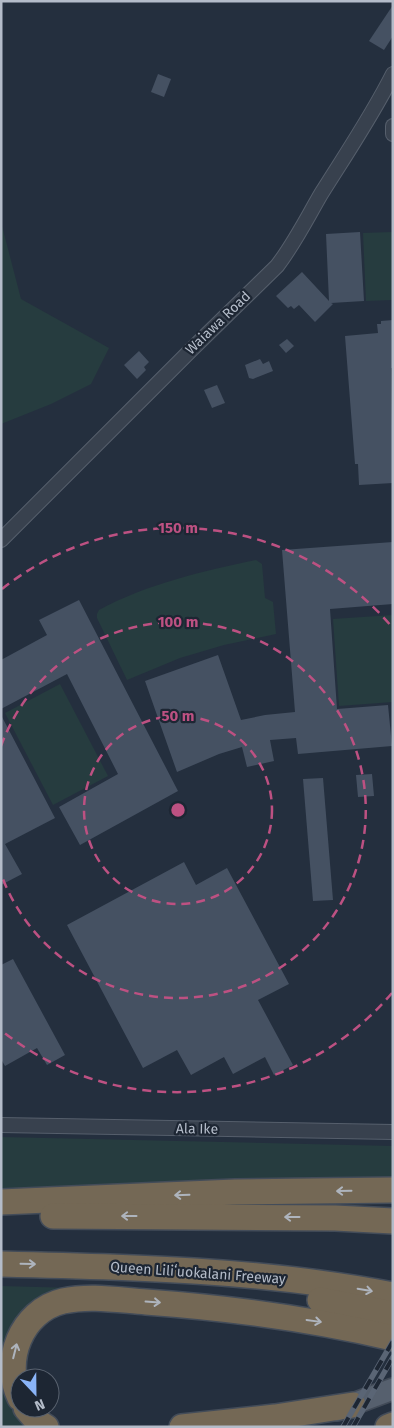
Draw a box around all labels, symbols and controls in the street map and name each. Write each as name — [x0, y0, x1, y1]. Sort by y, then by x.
street label: Waiawa Road — [182, 288, 254, 358]
text: 150 m — [158, 519, 198, 537]
text: 100 m — [158, 613, 198, 631]
text: 50 m — [161, 707, 195, 725]
centre of rings — [169, 801, 187, 819]
street label: Ala Ike — [176, 1120, 218, 1138]
one-way arrow — [336, 1186, 352, 1196]
one-way arrow — [174, 1190, 190, 1199]
one-way arrow — [121, 1211, 138, 1221]
one-way arrow — [284, 1212, 300, 1222]
street label: Queen Liliʻuokalani Freeway — [110, 1258, 286, 1288]
one-way arrow — [20, 1259, 36, 1269]
one-way arrow — [357, 1285, 373, 1295]
one-way arrow — [144, 1298, 160, 1307]
one-way arrow — [306, 1317, 322, 1327]
one-way arrow — [11, 1343, 20, 1359]
north arrow — [10, 1368, 60, 1418]
text: N — [32, 1395, 47, 1414]

